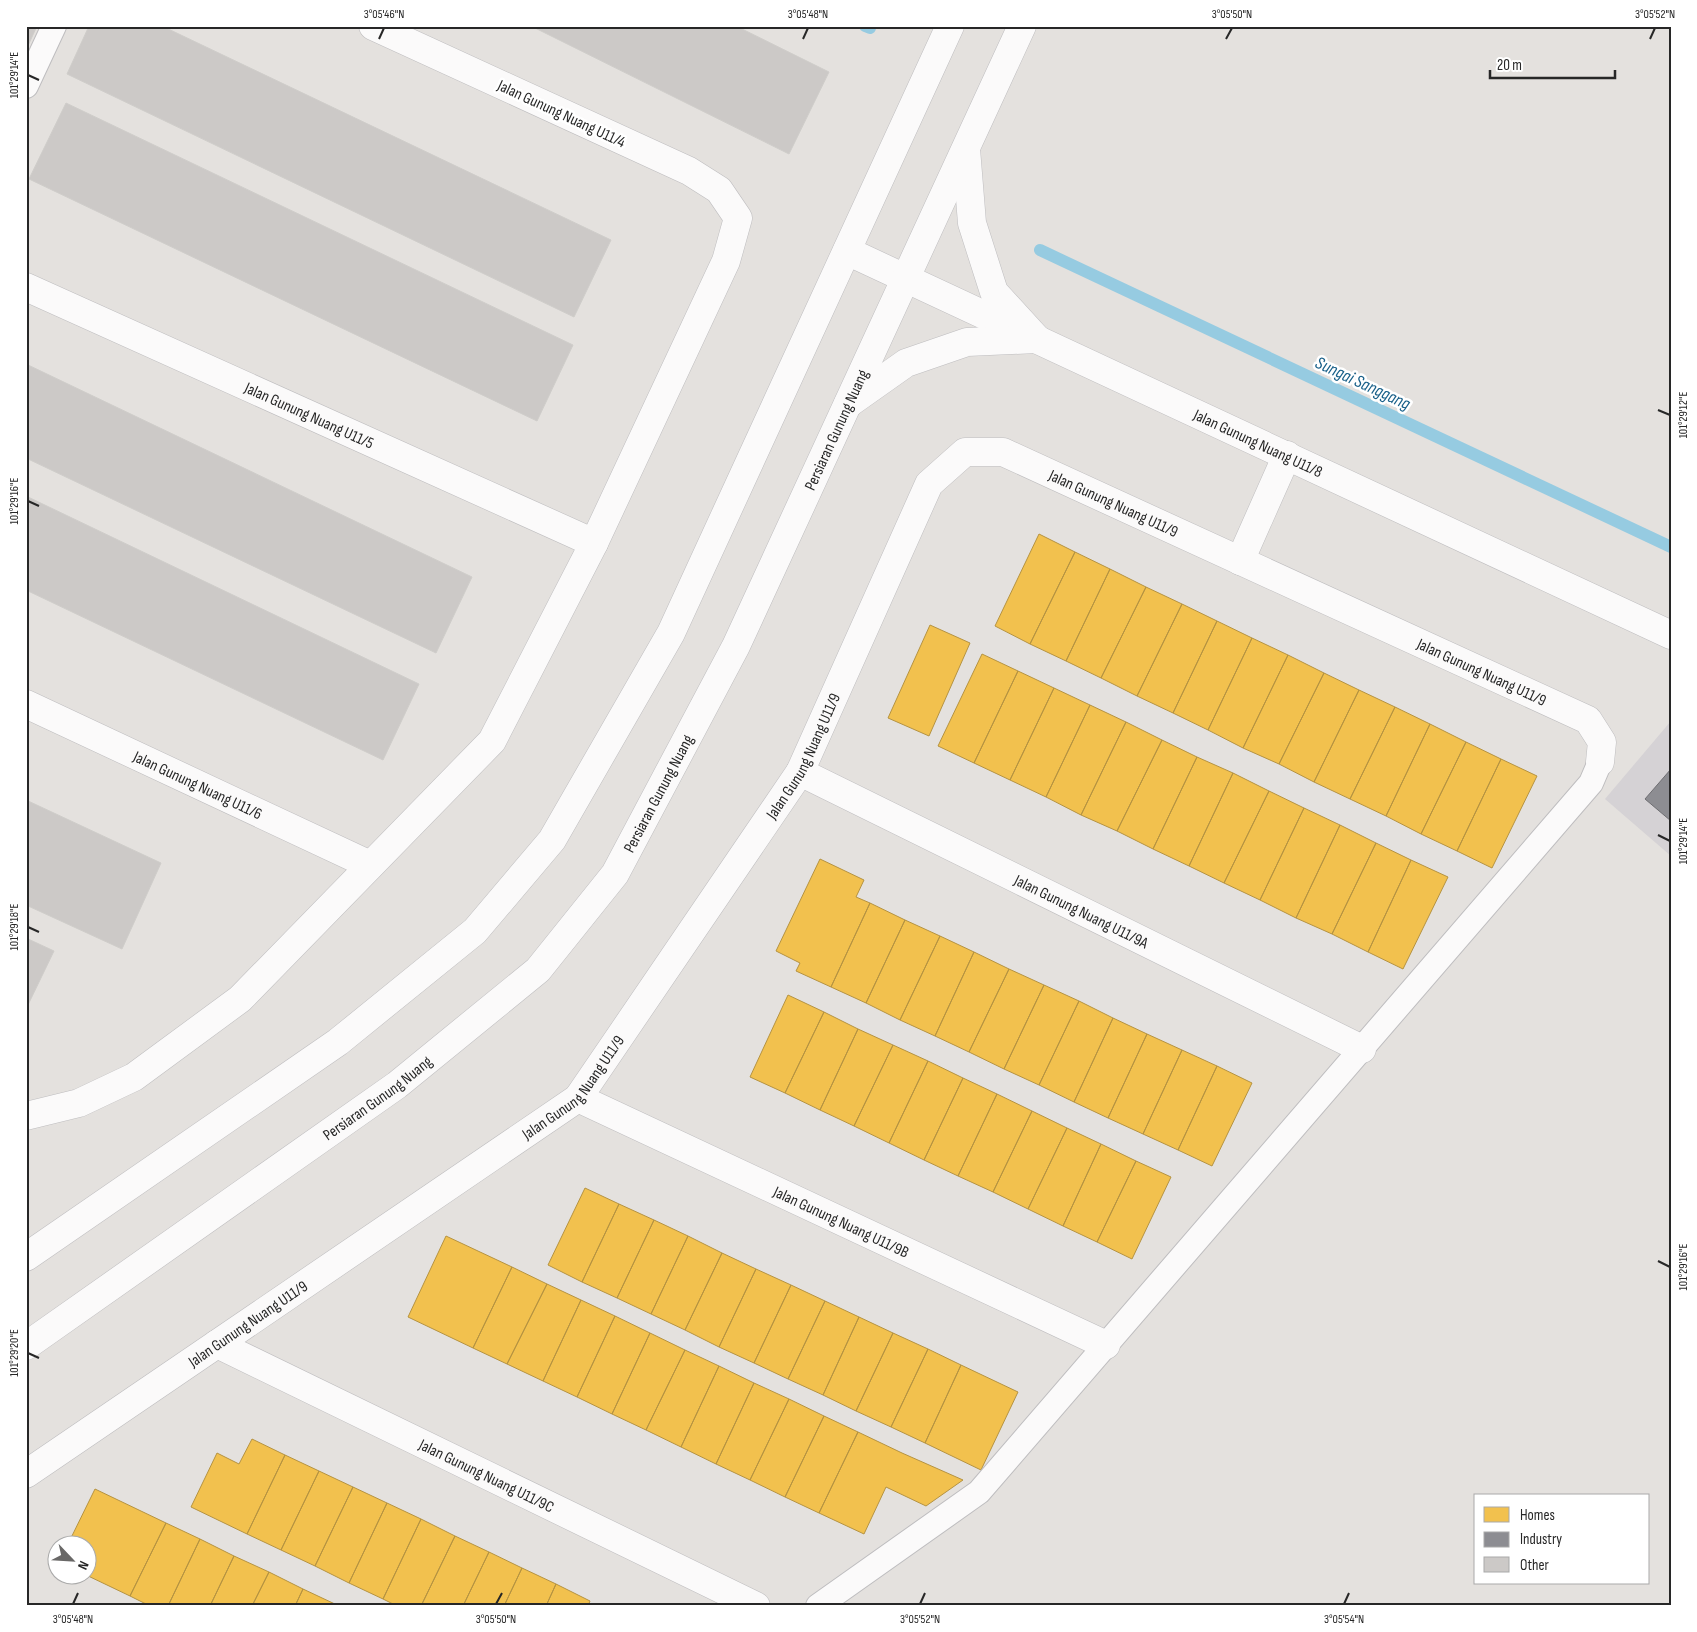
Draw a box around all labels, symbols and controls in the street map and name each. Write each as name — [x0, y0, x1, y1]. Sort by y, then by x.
text: 3°05'46"N — [364, 7, 404, 22]
text: 3°05'48"N — [788, 7, 828, 22]
text: 3°05'50"N — [1212, 7, 1252, 22]
text: 3°05'52"N — [1635, 7, 1675, 22]
scale bar — [1490, 48, 1614, 80]
text: 101°29'14"E — [7, 52, 22, 98]
text: 20 m — [1497, 56, 1522, 75]
street label: Jalan Gunung Nuang U11/4 — [493, 76, 629, 152]
water label: Sungai Sanggang — [1312, 352, 1414, 415]
street label: Persiaran Gunung Nuang — [801, 367, 873, 494]
street label: Jalan Gunung Nuang U11/5 — [241, 378, 376, 453]
text: 101°29'12"E — [1676, 392, 1691, 438]
street label: Jalan Gunung Nuang U11/8 — [1189, 406, 1325, 482]
street label: Jalan Gunung Nuang U11/9 — [1045, 466, 1181, 542]
text: 101°29'16"E — [7, 478, 22, 524]
street label: Jalan Gunung Nuang U11/9 — [1413, 635, 1549, 711]
street label: Jalan Gunung Nuang U11/9 — [762, 690, 845, 824]
street label: Persiaran Gunung Nuang — [620, 732, 698, 856]
street label: Jalan Gunung Nuang U11/6 — [129, 747, 265, 824]
text: 101°29'14"E — [1676, 818, 1691, 864]
street label: Jalan Gunung Nuang U11/9A — [1010, 871, 1151, 953]
text: 101°29'18"E — [7, 904, 22, 950]
street label: Jalan Gunung Nuang U11/9 — [518, 1032, 629, 1145]
street label: Persiaran Gunung Nuang — [320, 1052, 436, 1145]
street label: Jalan Gunung Nuang U11/9B — [769, 1182, 912, 1262]
text: 101°29'16"E — [1676, 1244, 1691, 1290]
street label: Jalan Gunung Nuang U11/9 — [184, 1277, 312, 1372]
text: 101°29'20"E — [7, 1329, 22, 1377]
street label: Jalan Gunung Nuang U11/9C — [415, 1435, 557, 1517]
legend — [1474, 1494, 1650, 1584]
text: Homes — [1520, 1506, 1555, 1525]
text: Industry — [1520, 1530, 1562, 1549]
north arrow — [48, 1534, 98, 1584]
text: Other — [1520, 1556, 1549, 1575]
text: N — [74, 1558, 93, 1572]
text: 3°05'48"N — [53, 1612, 93, 1627]
text: 3°05'50"N — [476, 1612, 516, 1627]
text: 3°05'52"N — [900, 1612, 940, 1627]
text: 3°05'54"N — [1324, 1612, 1364, 1627]

